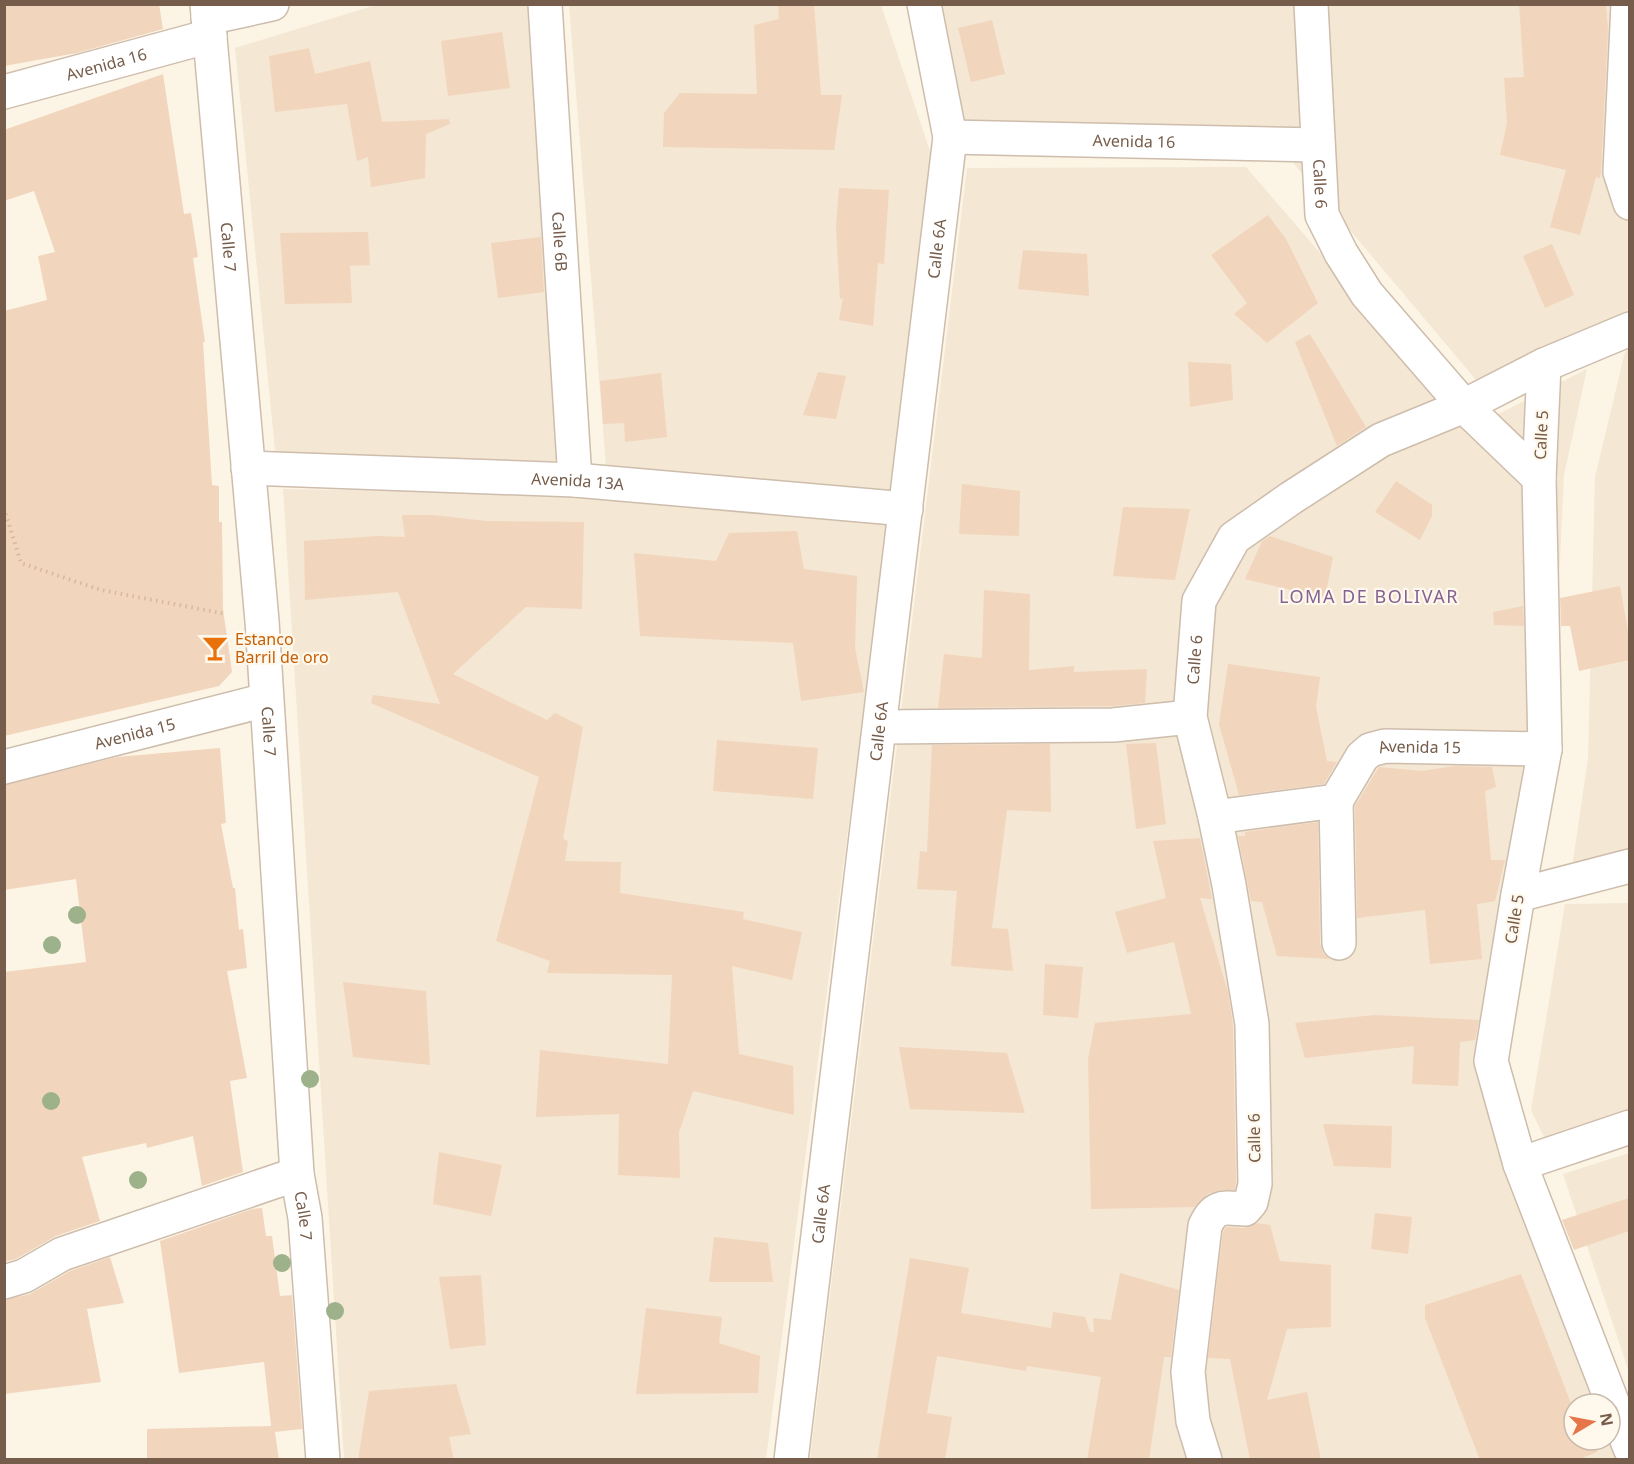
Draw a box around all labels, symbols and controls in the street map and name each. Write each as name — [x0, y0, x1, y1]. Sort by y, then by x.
street label: Avenida 16 — [63, 43, 149, 86]
street label: Avenida 16 — [1092, 129, 1176, 153]
street label: Calle 6 — [1308, 158, 1333, 209]
street label: Calle 6B — [547, 211, 573, 272]
street label: Calle 6A — [922, 217, 951, 280]
street label: Calle 7 — [215, 221, 242, 273]
street label: Calle 5 — [1529, 410, 1553, 460]
street label: Avenida 13A — [531, 467, 626, 495]
district label: LOMA DE BOLIVAR — [1279, 584, 1459, 608]
place label: Estanco Barril de oro — [235, 628, 329, 668]
bar icon: Estanco Barril de oro — [200, 633, 230, 663]
street label: Calle 6 — [1182, 634, 1207, 685]
street label: Calle 6A — [864, 699, 893, 762]
street label: Calle 7 — [256, 706, 282, 757]
street label: Avenida 15 — [92, 713, 178, 754]
street label: Avenida 15 — [1376, 734, 1461, 758]
street label: Calle 5 — [1499, 893, 1529, 945]
street label: Calle 6 — [1243, 1113, 1265, 1163]
street label: Calle 6A — [806, 1182, 835, 1245]
street label: Calle 7 — [289, 1189, 318, 1241]
north arrow — [1562, 1392, 1622, 1452]
text: N — [1595, 1411, 1619, 1428]

